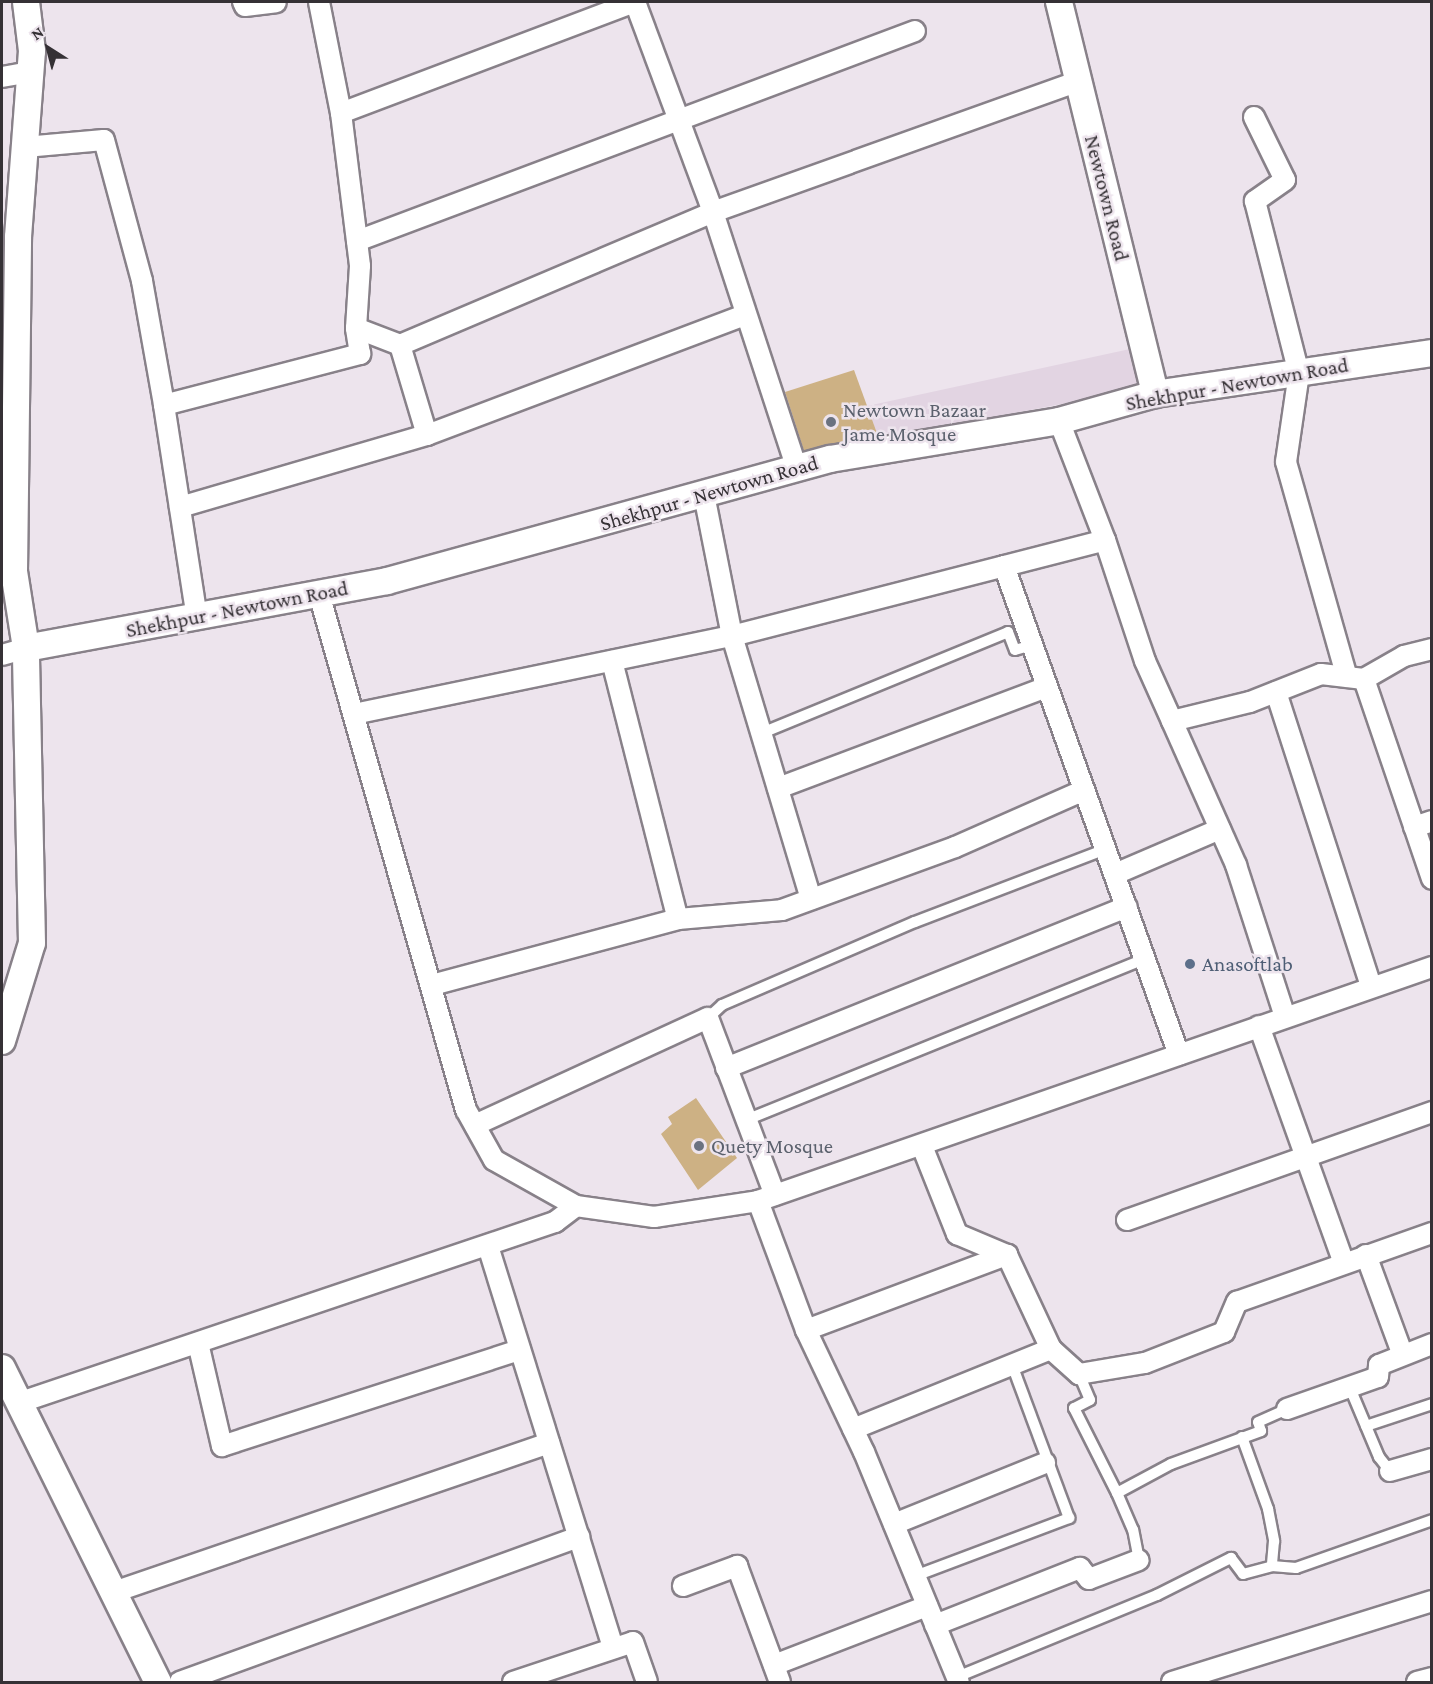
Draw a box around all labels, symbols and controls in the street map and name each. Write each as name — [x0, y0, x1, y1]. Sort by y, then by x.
north arrow — [18, 18, 78, 78]
text: N — [28, 23, 47, 43]
street label: Newtown Road — [1079, 132, 1135, 264]
street label: Shekhpur - Newtown Road — [1124, 352, 1350, 416]
place label: Newtown Bazaar Jame Mosque — [843, 397, 986, 447]
marker: Newtown Bazaar Jame Mosque — [824, 415, 838, 429]
street label: Shekhpur - Newtown Road — [597, 450, 821, 536]
street label: Shekhpur - Newtown Road — [124, 575, 350, 643]
place label: Anasoftlab — [1202, 951, 1293, 977]
marker: Anasoftlab — [1183, 957, 1197, 971]
place label: Quety Mosque — [711, 1133, 833, 1159]
marker: Quety Mosque — [692, 1139, 706, 1153]

